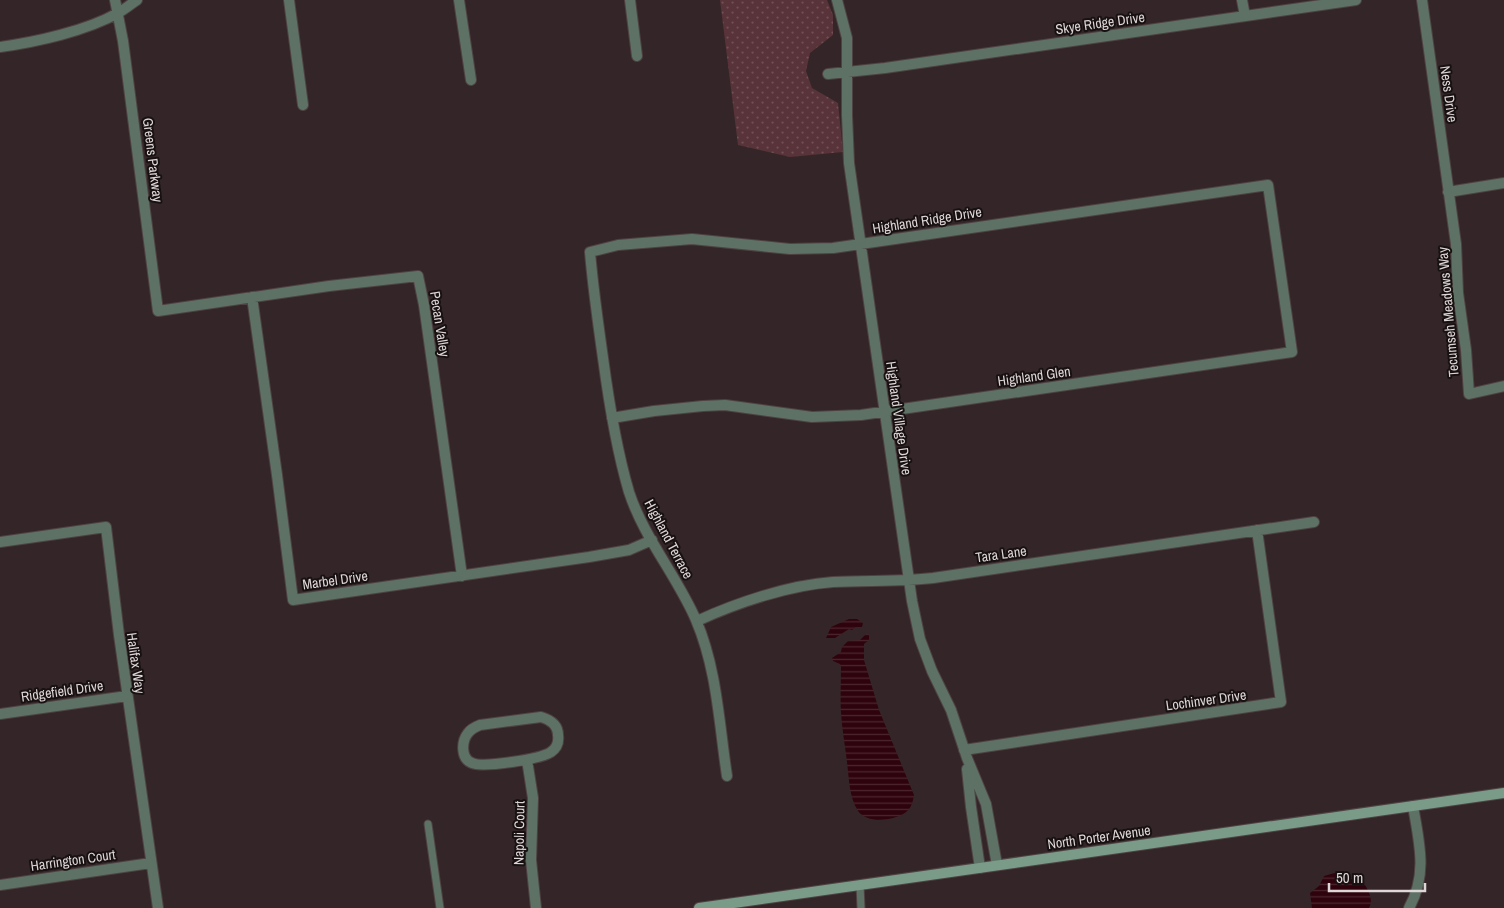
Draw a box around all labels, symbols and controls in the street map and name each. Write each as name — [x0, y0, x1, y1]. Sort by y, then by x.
street label: Skye Ridge Drive — [1054, 8, 1146, 38]
street label: Ness Drive — [1436, 65, 1462, 123]
street label: Greens Parkway — [139, 117, 167, 203]
street label: Highland Ridge Drive — [871, 202, 983, 238]
street label: Tecumseh Meadows Way — [1433, 246, 1463, 378]
street label: Pecan Valley — [426, 290, 454, 358]
street label: Highland Village Drive — [882, 360, 916, 476]
street label: Highland Glen — [996, 362, 1072, 390]
street label: Highland Terrace — [641, 496, 697, 582]
street label: Tara Lane — [974, 542, 1028, 566]
street label: Marbel Drive — [301, 567, 369, 593]
street label: Halifax Way — [123, 631, 149, 695]
street label: Ridgefield Drive — [20, 676, 104, 706]
street label: Lochinver Drive — [1165, 685, 1247, 715]
street label: Napoli Court — [509, 801, 529, 865]
street label: North Porter Avenue — [1046, 821, 1152, 853]
street label: Harrington Court — [29, 845, 117, 875]
scale bar — [1329, 860, 1425, 892]
text: 50 m — [1336, 867, 1363, 888]

